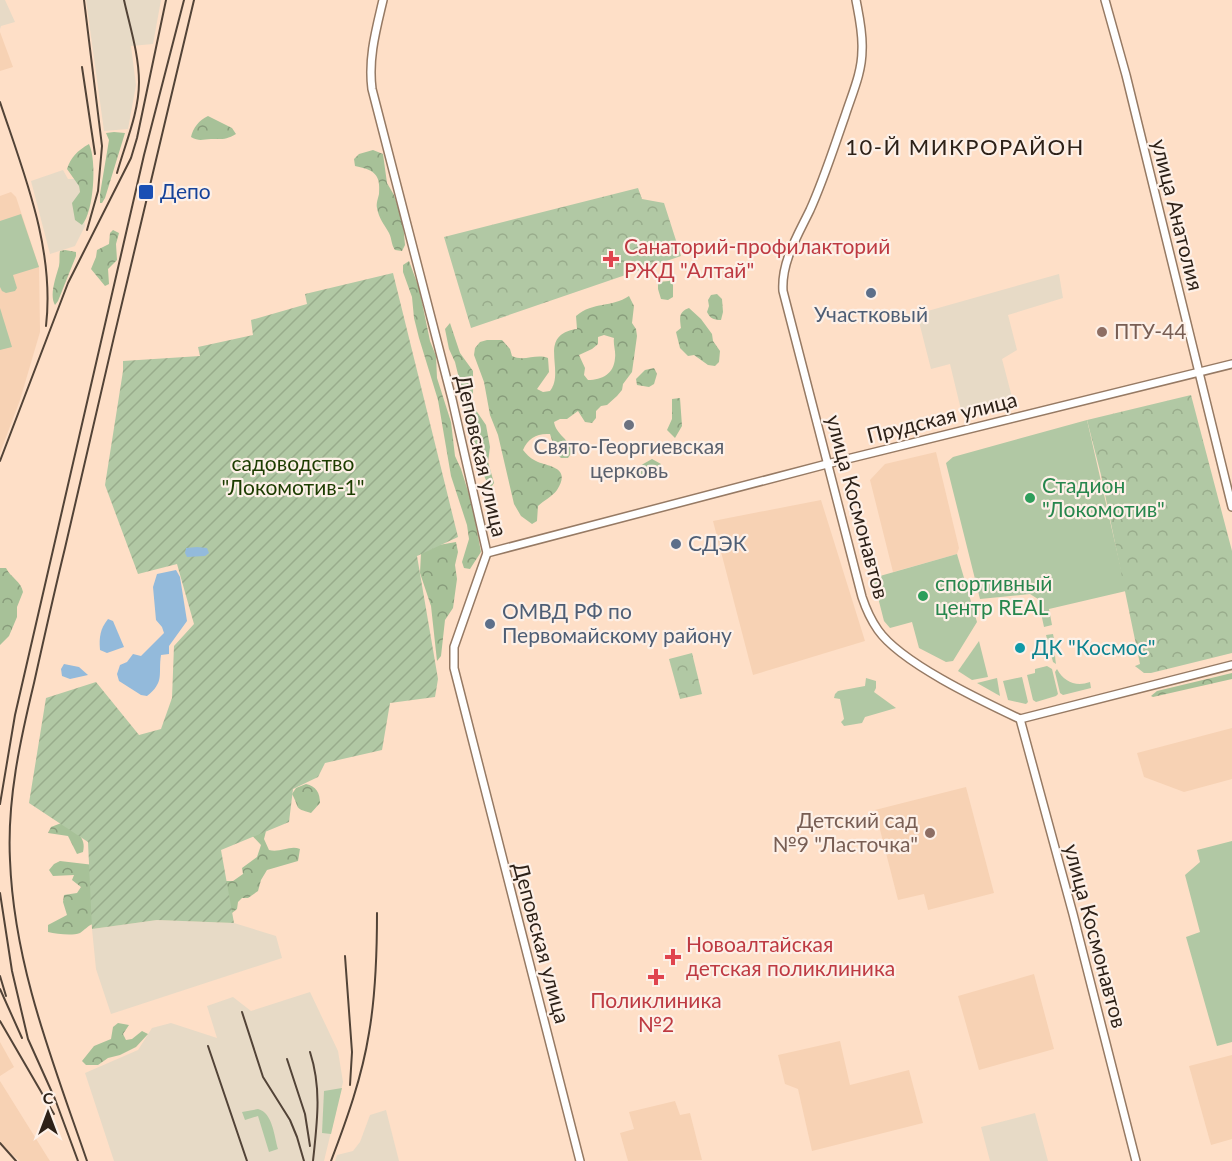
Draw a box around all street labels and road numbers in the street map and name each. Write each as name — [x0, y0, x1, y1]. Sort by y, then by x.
street label: улица Анатолия — [1148, 136, 1209, 293]
street label: Деповская улица — [452, 372, 513, 539]
street label: Прудская улица — [864, 386, 1019, 447]
street label: улица Космонавтов — [822, 412, 895, 601]
street label: улица Космонавтов — [1060, 841, 1133, 1030]
street label: Деповская улица — [509, 859, 576, 1026]

